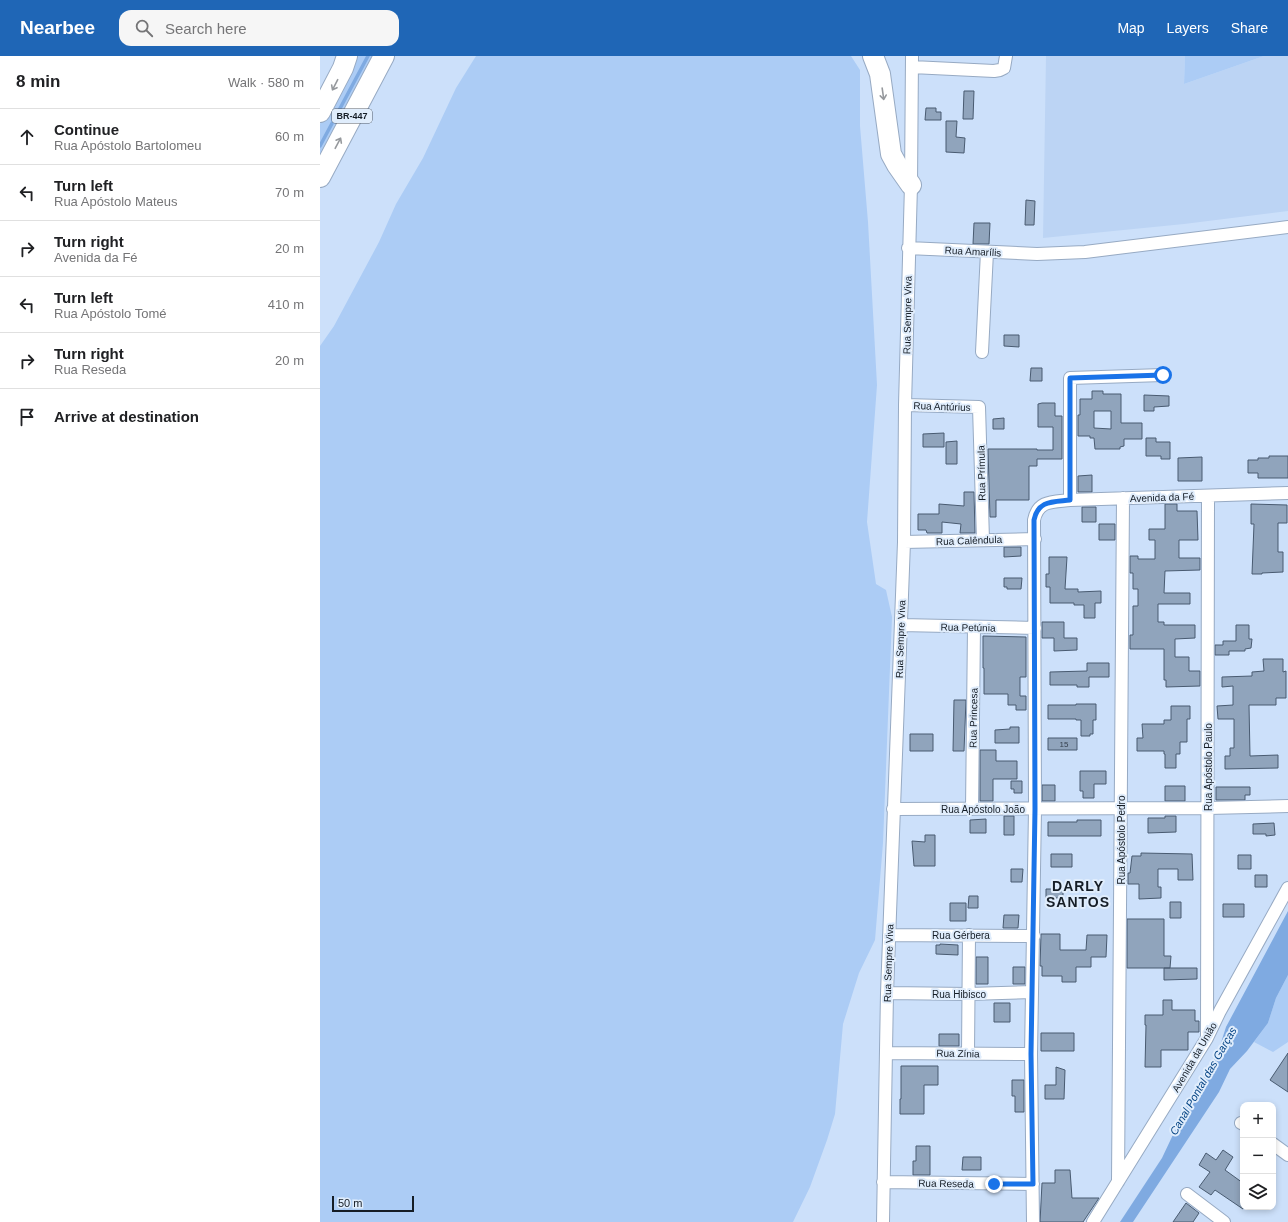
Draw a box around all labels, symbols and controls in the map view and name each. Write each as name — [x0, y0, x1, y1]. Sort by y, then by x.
search box — [119, 10, 399, 46]
text: Nearbee — [20, 17, 95, 38]
icon: search — [133, 17, 155, 39]
text: Search here — [165, 20, 247, 37]
text: Map — [1117, 20, 1145, 36]
text: Layers — [1167, 20, 1209, 36]
text: Share — [1231, 20, 1268, 36]
text: 8 min — [16, 72, 60, 91]
text: Walk · 580 m — [228, 75, 304, 90]
one-way arrow — [330, 78, 338, 90]
one-way arrow — [879, 87, 887, 100]
road number: BR-447 — [332, 109, 372, 123]
text: Continue — [54, 121, 119, 138]
icon: ahead — [16, 126, 38, 148]
text: 60 m — [275, 129, 304, 144]
one-way arrow — [335, 137, 342, 149]
text: Rua Apóstolo Bartolomeu — [54, 138, 201, 153]
text: Turn left — [54, 177, 113, 194]
icon: left — [16, 182, 38, 204]
text: 70 m — [275, 185, 304, 200]
text: Rua Apóstolo Mateus — [54, 194, 178, 209]
text: Turn right — [54, 233, 124, 250]
icon: right — [16, 238, 38, 260]
text: 20 m — [275, 241, 304, 256]
street label: Rua Amarílis — [944, 245, 1002, 258]
text: Avenida da Fé — [54, 250, 138, 265]
street label: Rua Sempre Viva — [901, 275, 914, 354]
text: Turn left — [54, 289, 113, 306]
icon: left — [16, 294, 38, 316]
text: 410 m — [268, 297, 304, 312]
text: Rua Apóstolo Tomé — [54, 306, 167, 321]
text: Turn right — [54, 345, 124, 362]
icon: right — [16, 350, 38, 372]
text: 20 m — [275, 353, 304, 368]
text: Rua Reseda — [54, 362, 126, 377]
route start — [1154, 366, 1172, 384]
street label: Rua Antúrius — [913, 400, 971, 413]
icon: arrive — [16, 406, 38, 428]
text: Arrive at destination — [54, 408, 199, 425]
street label: Rua Prímula — [976, 445, 987, 501]
street label: Avenida da Fé — [1130, 491, 1195, 504]
street label: Rua Calêndula — [936, 534, 1003, 547]
street label: Rua Sempre Viva — [894, 599, 907, 678]
street label: Rua Petúnia — [940, 622, 996, 633]
street label: Rua Princesa — [967, 687, 980, 748]
street label: Rua Apóstolo Paulo — [1203, 723, 1214, 811]
house number: 15 — [1060, 740, 1069, 749]
street label: Rua Apóstolo Pedro — [1116, 795, 1127, 884]
street label: Rua Apóstolo João — [941, 804, 1025, 815]
district label: DARLY SANTOS — [1046, 878, 1110, 910]
street label: Rua Sempre Viva — [882, 923, 895, 1002]
street label: Rua Gérbera — [932, 930, 990, 941]
street label: Rua Hibisco — [932, 989, 986, 1000]
street label: Avenida da União — [1170, 1020, 1219, 1094]
water label: Canal Pontal das Garças — [1167, 1025, 1239, 1137]
street label: Rua Zínia — [936, 1048, 980, 1059]
map controls — [1240, 1102, 1276, 1210]
button: + — [1240, 1102, 1276, 1138]
button: − — [1240, 1138, 1276, 1174]
button: layers — [1240, 1174, 1276, 1210]
route end — [985, 1175, 1003, 1193]
street label: Rua Reseda — [918, 1178, 974, 1189]
scale bar — [332, 1194, 414, 1213]
text: 50 m — [338, 1197, 362, 1209]

